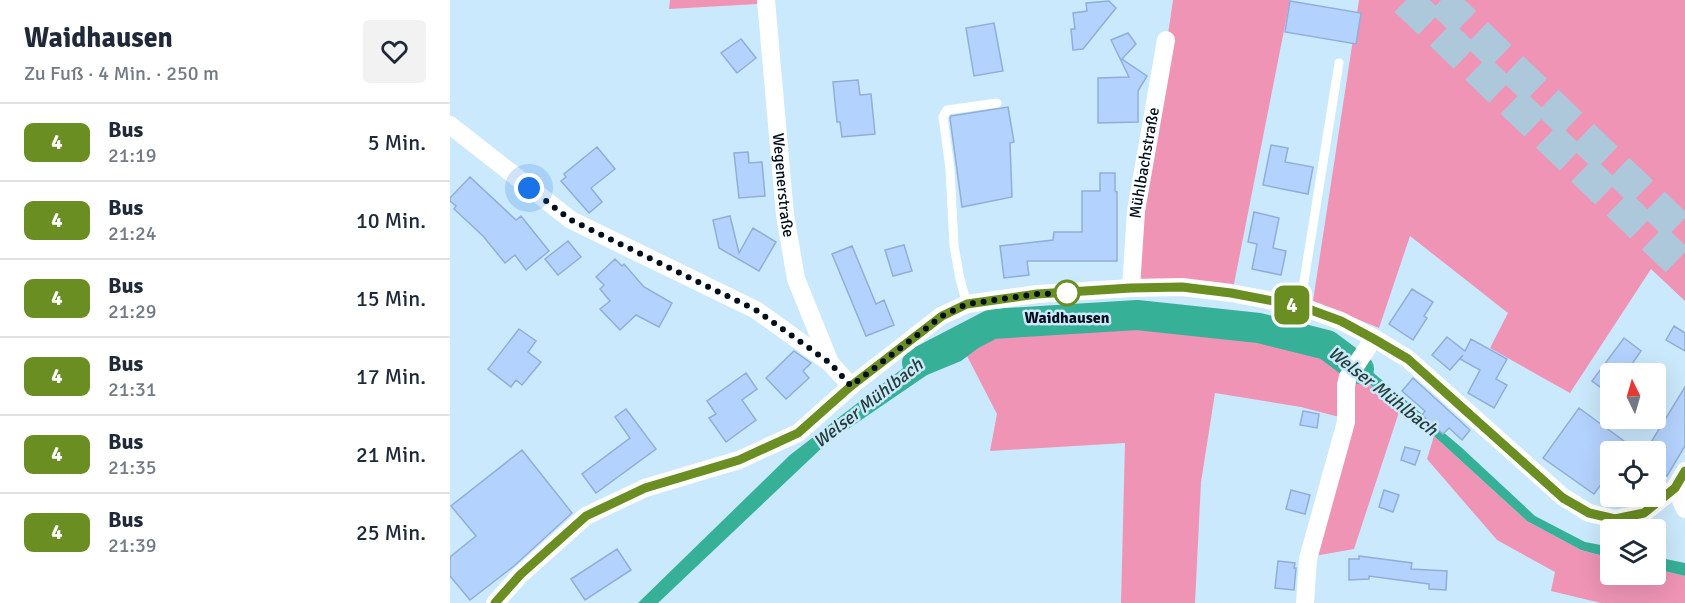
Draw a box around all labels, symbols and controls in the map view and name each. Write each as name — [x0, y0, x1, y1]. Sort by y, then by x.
button: heart — [363, 20, 426, 83]
text: Waidhausen — [24, 21, 173, 55]
text: Zu Fuß · 4 Min. · 250 m — [24, 61, 219, 86]
street label: Mühlbachstraße — [1126, 106, 1164, 219]
text: Bus — [108, 116, 143, 143]
text: 4 — [51, 129, 63, 155]
text: 5 Min. — [368, 129, 426, 156]
street label: Wegenerstraße — [768, 132, 799, 239]
text: 21:19 — [108, 143, 157, 168]
your location — [514, 173, 544, 203]
text: Bus — [108, 194, 143, 221]
text: 4 — [51, 207, 63, 233]
text: 10 Min. — [356, 207, 426, 234]
text: 21:24 — [108, 221, 157, 246]
text: Bus — [108, 272, 143, 299]
marker: Waidhausen — [1054, 280, 1080, 306]
text: 4 — [51, 285, 63, 311]
text: 15 Min. — [356, 285, 426, 312]
line badge: 4 — [1272, 286, 1312, 324]
text: 4 — [1286, 292, 1298, 318]
text: 21:29 — [108, 299, 157, 324]
place label: Waidhausen — [1024, 308, 1110, 328]
water label: Welser Mühlbach — [1324, 341, 1443, 441]
text: Bus — [108, 350, 143, 377]
water label: Welser Mühlbach — [809, 353, 928, 453]
text: 4 — [51, 363, 63, 389]
text: 17 Min. — [356, 363, 426, 390]
north arrow — [1600, 363, 1666, 429]
map controls — [1600, 363, 1666, 585]
text: 21:31 — [108, 377, 157, 402]
text: Bus — [108, 428, 143, 455]
text: 4 — [51, 441, 63, 467]
text: 21 Min. — [356, 441, 426, 468]
button: locate — [1600, 441, 1666, 507]
text: 21:35 — [108, 455, 157, 480]
text: Bus — [108, 506, 143, 533]
text: 4 — [51, 519, 63, 545]
text: 25 Min. — [356, 519, 426, 546]
button: layers — [1600, 519, 1666, 585]
text: 21:39 — [108, 533, 157, 558]

